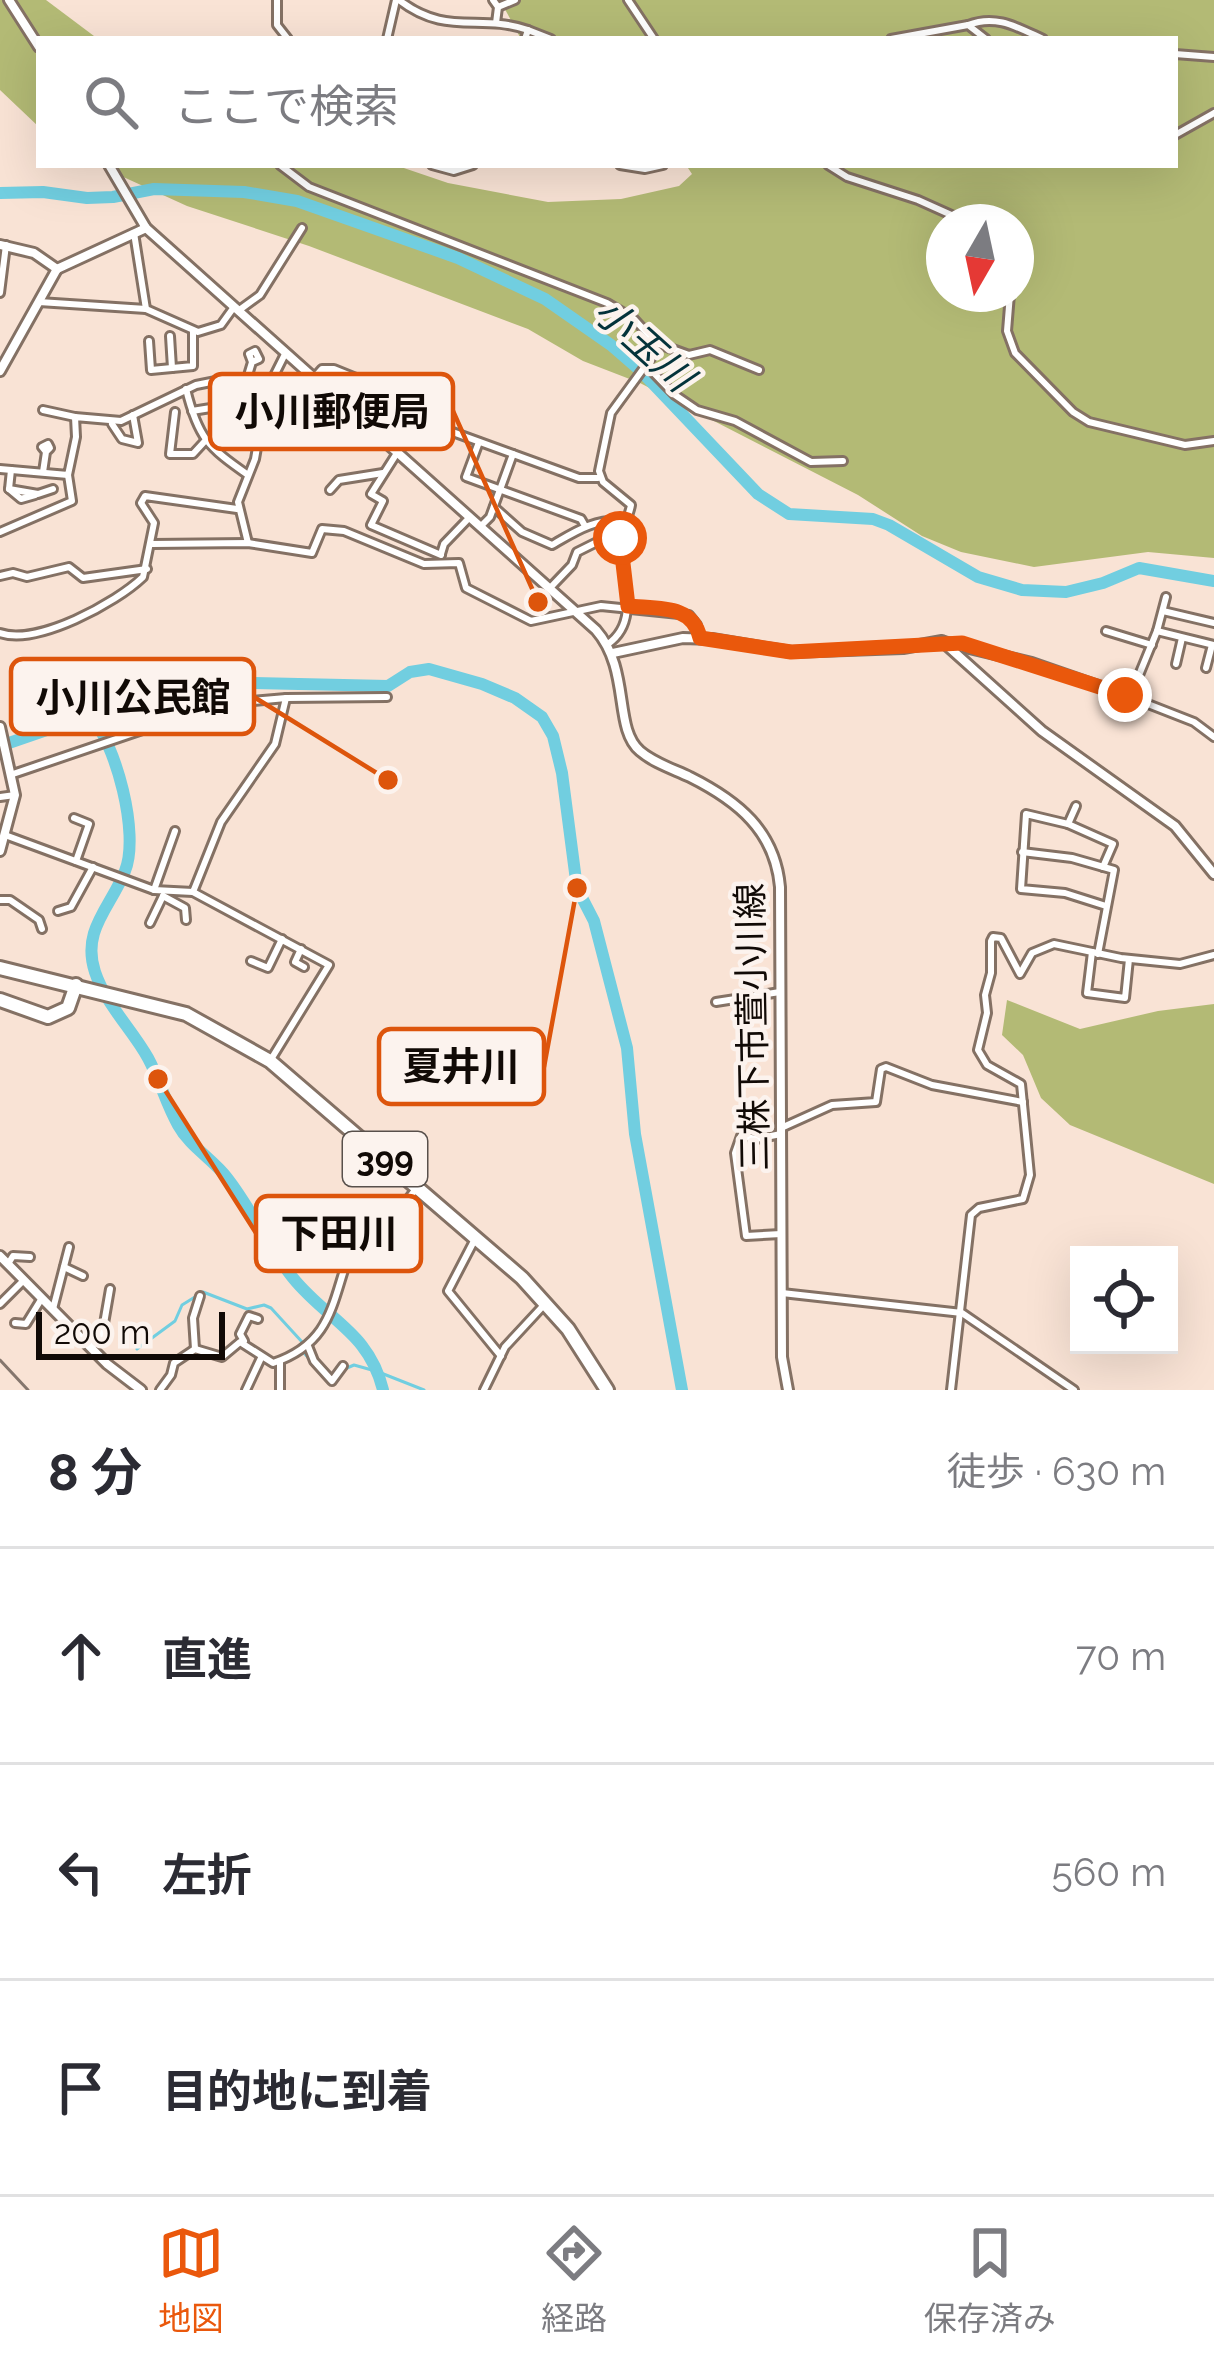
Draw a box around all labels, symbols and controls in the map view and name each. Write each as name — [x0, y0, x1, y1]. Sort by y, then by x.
search box — [36, 36, 1178, 168]
icon: search — [78, 69, 144, 135]
text: ここで検索 — [174, 80, 399, 133]
north arrow — [926, 204, 1034, 312]
water label: 小玉川 — [585, 288, 706, 403]
callout: 小川郵便局 — [210, 374, 453, 449]
text: 小川郵便局 — [234, 388, 430, 434]
route start — [593, 511, 647, 565]
callout: 小川公民館 — [11, 659, 254, 734]
route end — [1098, 668, 1152, 722]
text: 小川公民館 — [35, 674, 231, 720]
street label: 三株下市萱小川線 — [728, 883, 776, 1171]
callout: 夏井川 — [379, 1029, 544, 1104]
text: 夏井川 — [402, 1043, 520, 1089]
road number: 399 — [343, 1132, 427, 1186]
callout: 下田川 — [256, 1196, 421, 1271]
text: 下田川 — [280, 1210, 398, 1256]
map controls — [1070, 1246, 1178, 1354]
button: locate — [1070, 1246, 1178, 1354]
scale bar — [36, 1306, 225, 1359]
text: 200 m — [54, 1313, 150, 1352]
text: 8 分 — [48, 1442, 142, 1502]
text: 徒歩 · 630 m — [947, 1448, 1166, 1494]
icon: ahead — [48, 1623, 114, 1689]
text: 直進 — [162, 1633, 252, 1686]
text: 70 m — [1076, 1633, 1166, 1679]
icon: left — [48, 1839, 114, 1905]
text: 左折 — [162, 1849, 252, 1902]
text: 560 m — [1052, 1849, 1166, 1895]
icon: arrive — [48, 2055, 114, 2121]
text: 目的地に到着 — [162, 2065, 432, 2118]
tab: 地図 — [158, 2220, 224, 2340]
tab: 経路 — [541, 2220, 607, 2340]
tab: 保存済み — [924, 2220, 1056, 2340]

